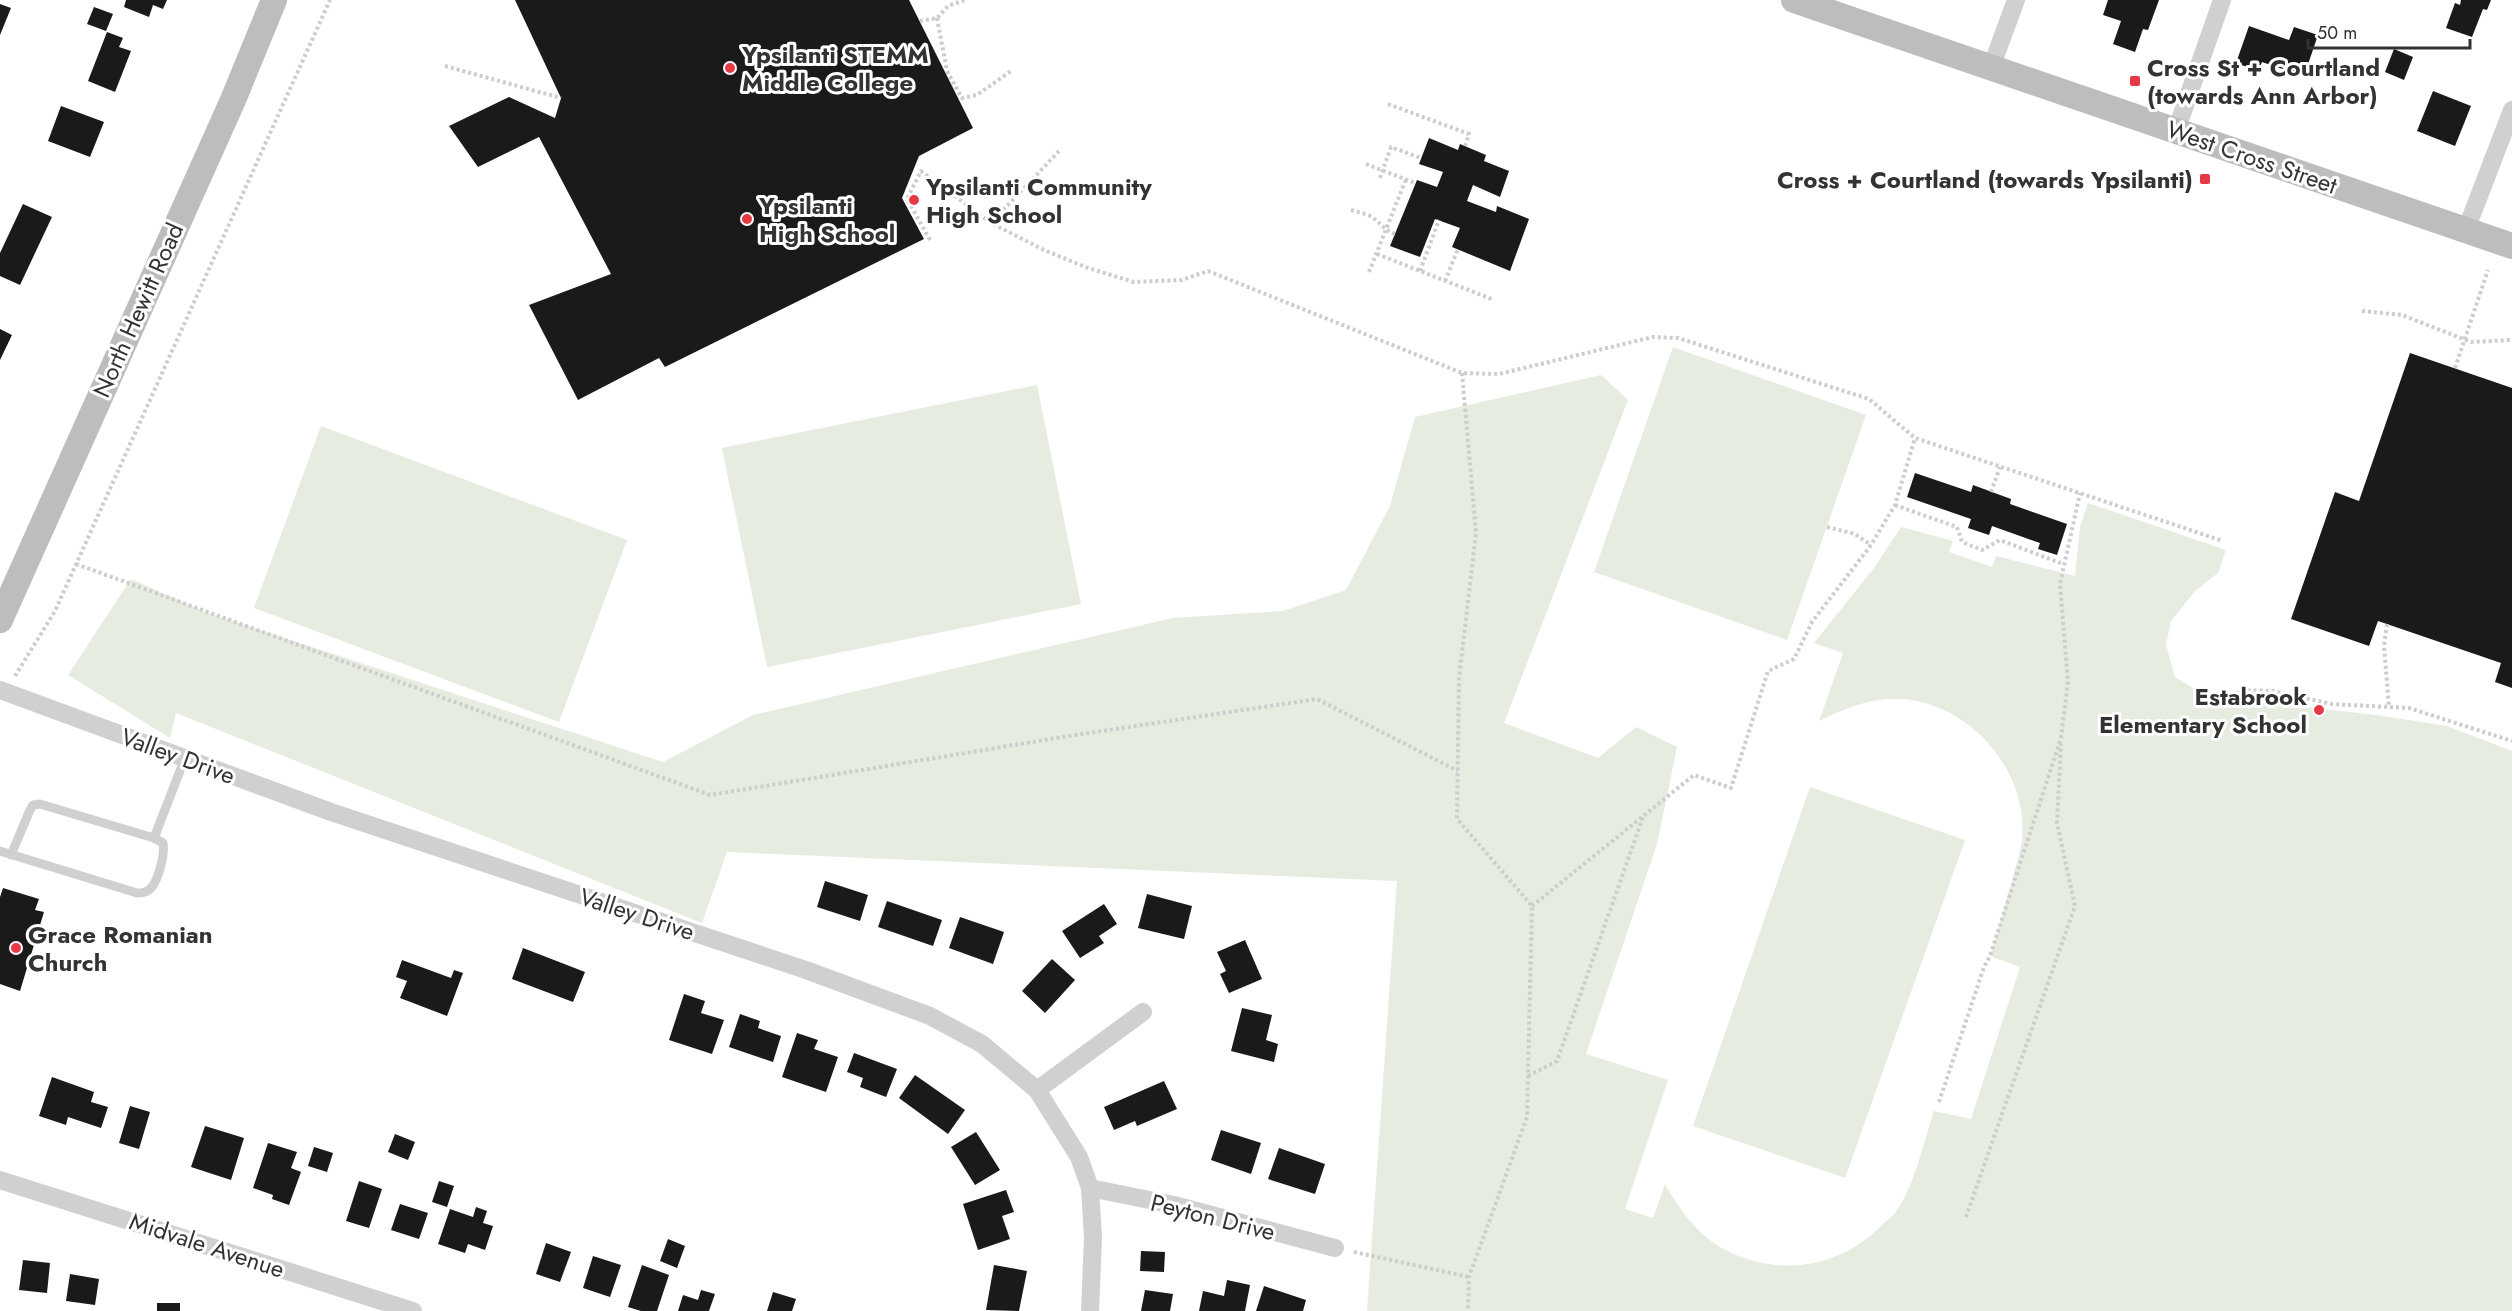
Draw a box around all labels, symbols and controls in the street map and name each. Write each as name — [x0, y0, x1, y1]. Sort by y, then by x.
scale bar — [2308, 12, 2470, 50]
text: 50 m — [2317, 20, 2357, 46]
place label: Ypsilanti STEMM Middle College — [741, 37, 929, 100]
place label: Cross St + Courtland (towards Ann Arbor) — [2147, 50, 2380, 113]
marker: Ypsilanti STEMM Middle College — [723, 61, 737, 75]
marker: Cross St + Courtland (towards Ann Arbor) — [2128, 74, 2142, 88]
street label: West Cross Street — [2162, 111, 2342, 203]
place label: Cross + Courtland (towards Ypsilanti) — [1777, 162, 2193, 197]
place label: Ypsilanti Community High School — [925, 169, 1152, 232]
marker: Cross + Courtland (towards Ypsilanti) — [2198, 172, 2212, 186]
place label: Ypsilanti High School — [758, 188, 895, 251]
marker: Ypsilanti Community High School — [907, 193, 921, 207]
marker: Ypsilanti High School — [740, 212, 754, 226]
street label: North Hewitt Road — [84, 217, 192, 403]
place label: Estabrook Elementary School — [2099, 679, 2307, 742]
marker: Estabrook Elementary School — [2312, 703, 2326, 717]
street label: Valley Drive — [116, 719, 240, 793]
street label: Valley Drive — [575, 879, 699, 949]
place label: Grace Romanian Church — [28, 917, 213, 980]
marker: Grace Romanian Church — [9, 941, 23, 955]
street label: Peyton Drive — [1147, 1185, 1279, 1249]
street label: Midvale Avenue — [125, 1203, 289, 1287]

